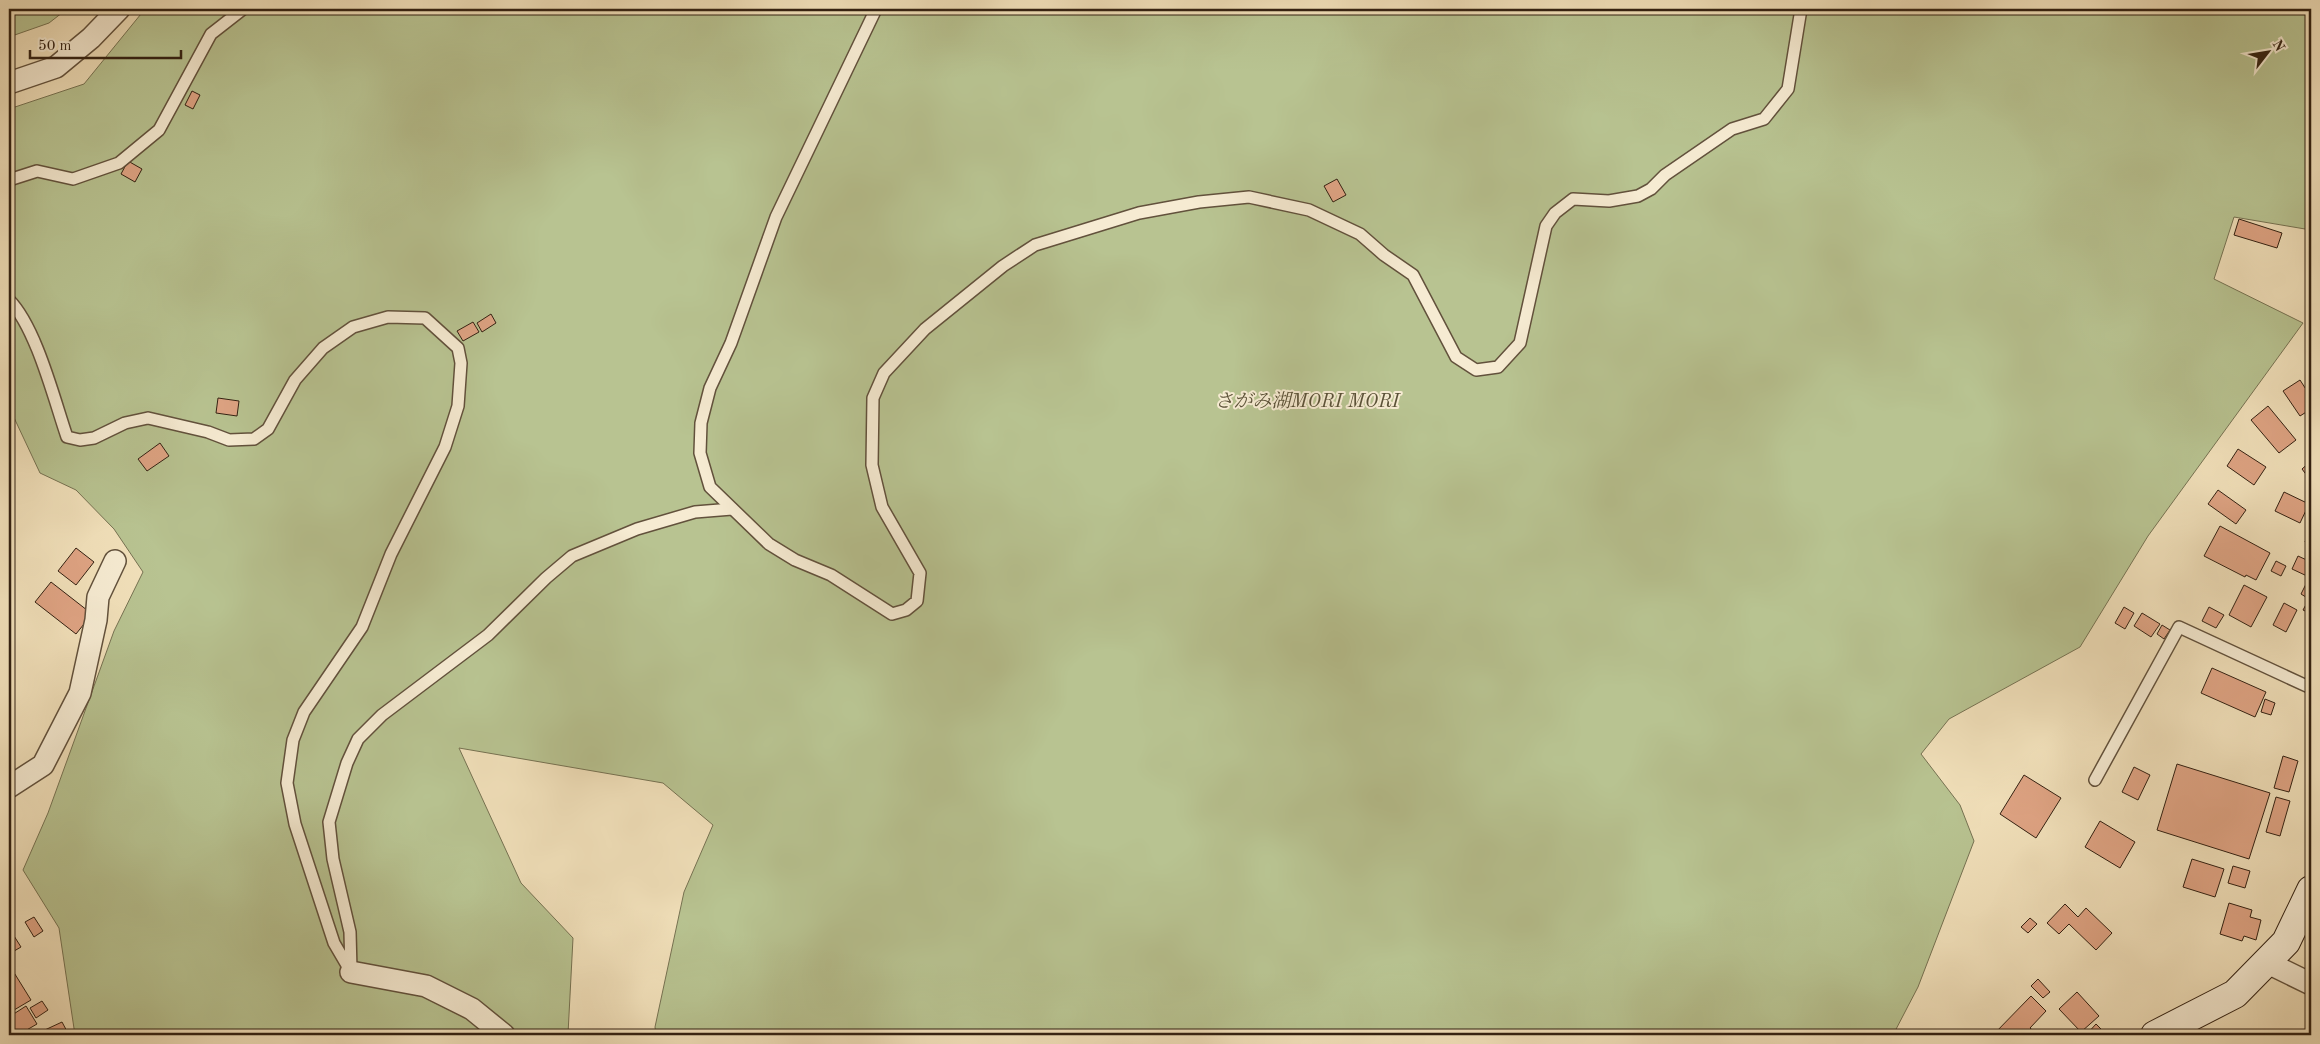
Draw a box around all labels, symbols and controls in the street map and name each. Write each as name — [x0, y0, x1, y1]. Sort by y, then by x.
scale bar — [30, 28, 181, 60]
north arrow — [2242, 28, 2292, 78]
text: N — [2270, 38, 2287, 54]
text: 50 m — [38, 39, 72, 54]
park label: さがみ湖MORI MORI — [1215, 391, 1402, 412]

